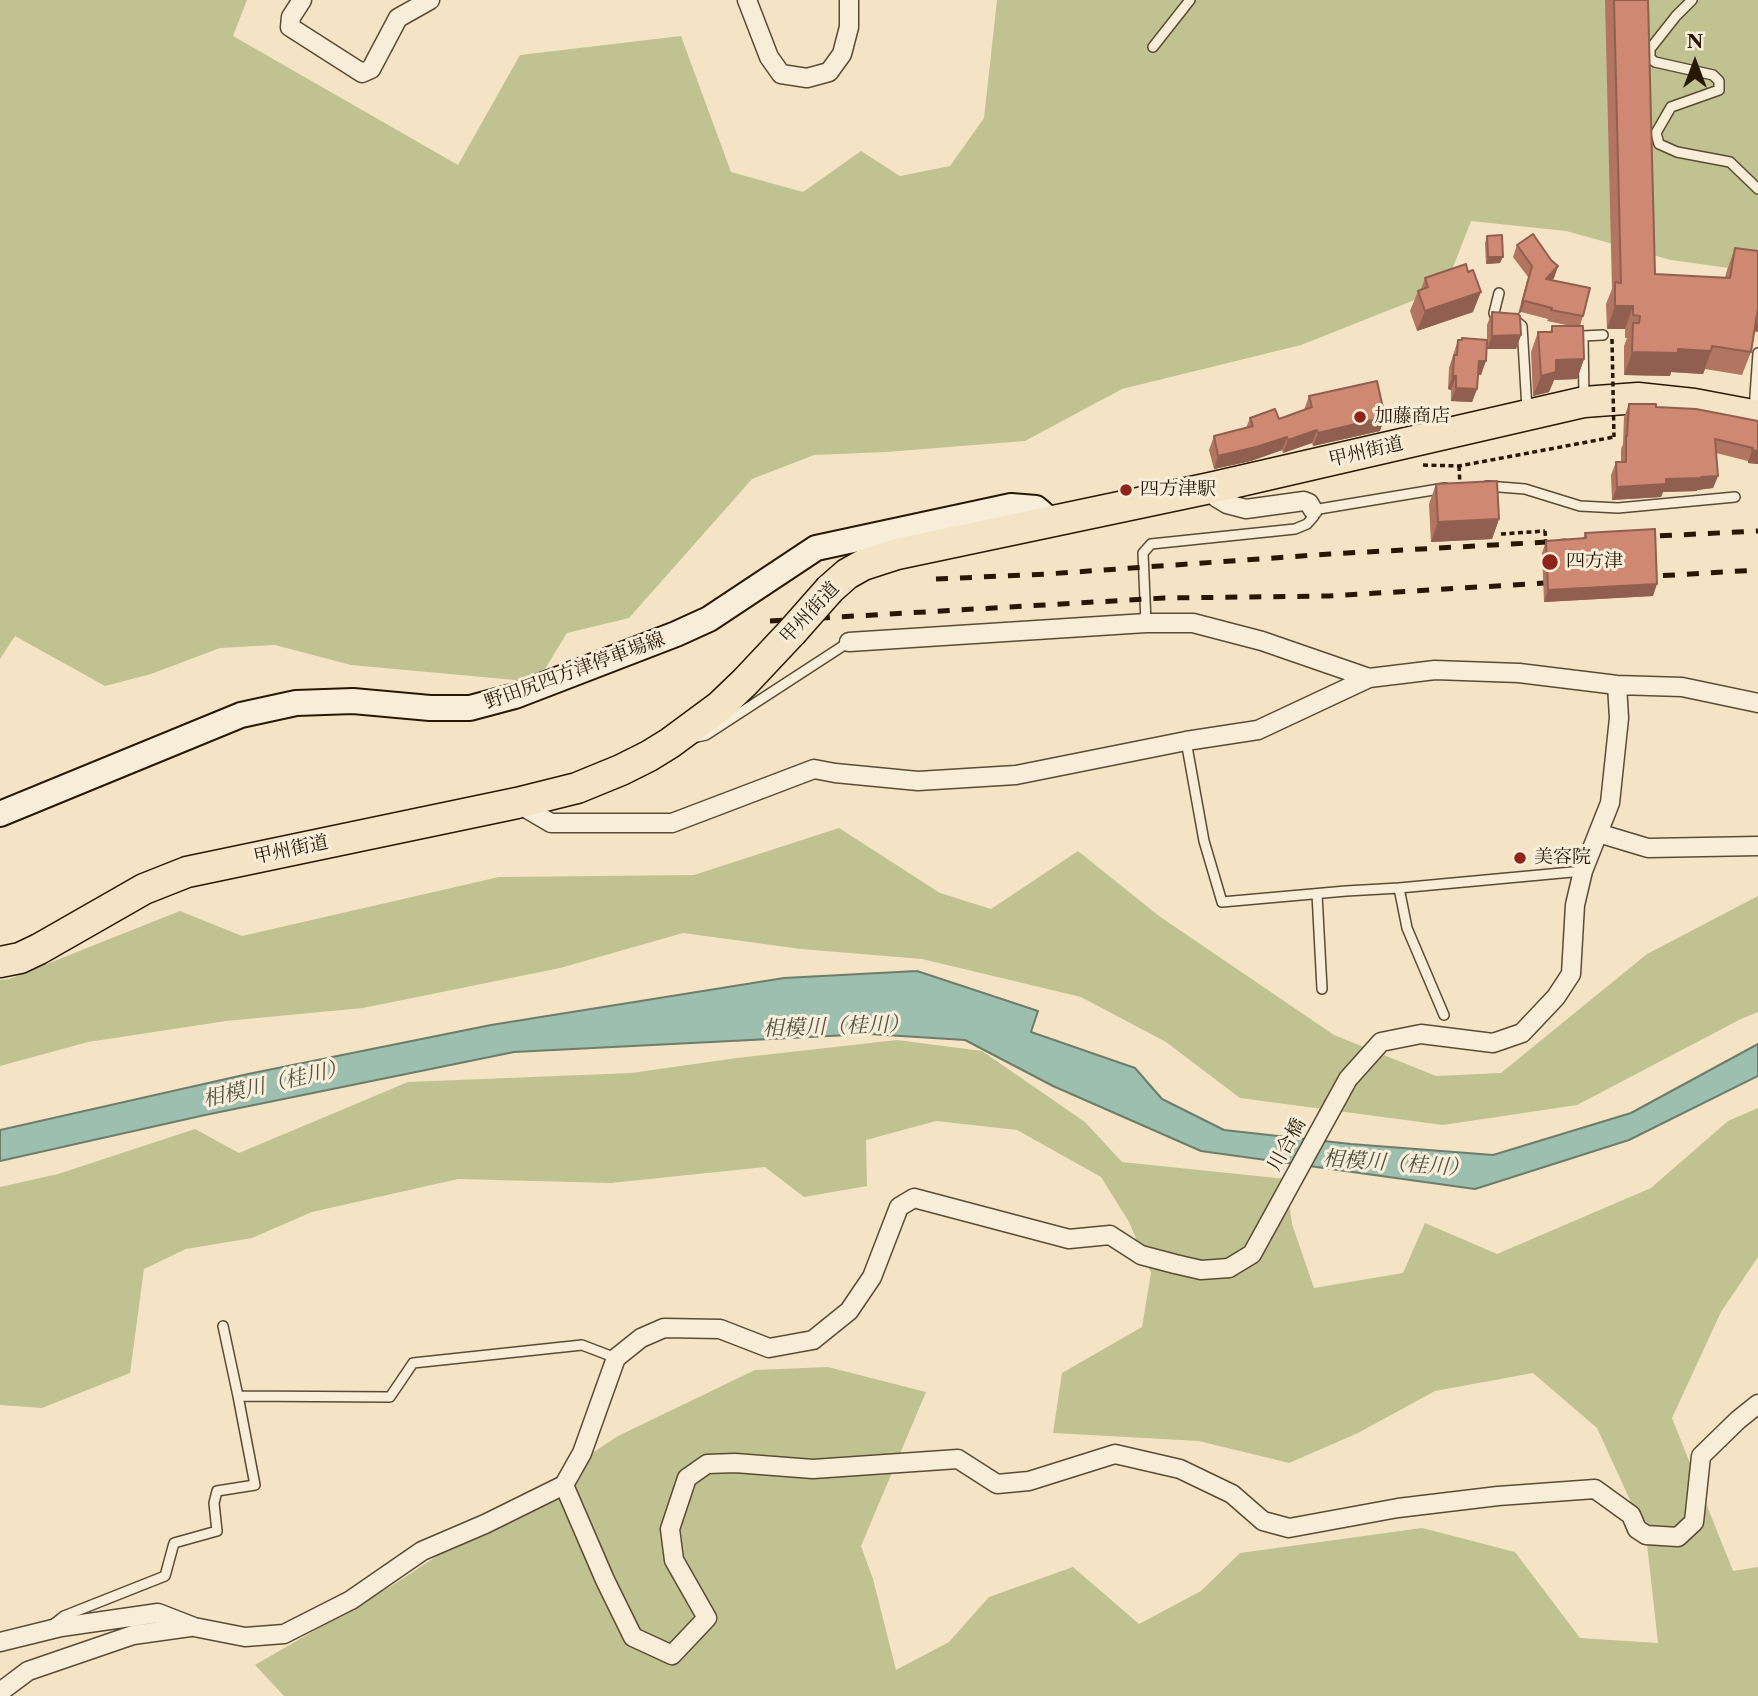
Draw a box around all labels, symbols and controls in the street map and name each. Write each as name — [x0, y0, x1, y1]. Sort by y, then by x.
north arrow — [1660, 28, 1730, 98]
text: N — [1687, 30, 1703, 53]
place label: 加藤商店 — [1374, 406, 1450, 428]
marker: 加藤商店 — [1352, 409, 1368, 425]
street label: 甲州街道 — [1326, 432, 1406, 472]
place label: 四方津駅 — [1140, 479, 1216, 501]
marker: 四方津駅 — [1118, 482, 1134, 498]
place label: 四方津 — [1566, 551, 1623, 573]
marker: 四方津 — [1540, 552, 1560, 572]
street label: 甲州街道 — [776, 577, 844, 649]
street label: 野田尻四方津停車場線 — [482, 628, 668, 714]
street label: 甲州街道 — [251, 831, 331, 869]
place label: 美容院 — [1534, 847, 1591, 869]
marker: 美容院 — [1512, 850, 1528, 866]
water label: 相模川（桂川） — [762, 1012, 910, 1042]
water label: 相模川（桂川） — [201, 1055, 349, 1113]
street label: 川合橋 — [1263, 1115, 1311, 1175]
water label: 相模川（桂川） — [1322, 1146, 1470, 1182]

